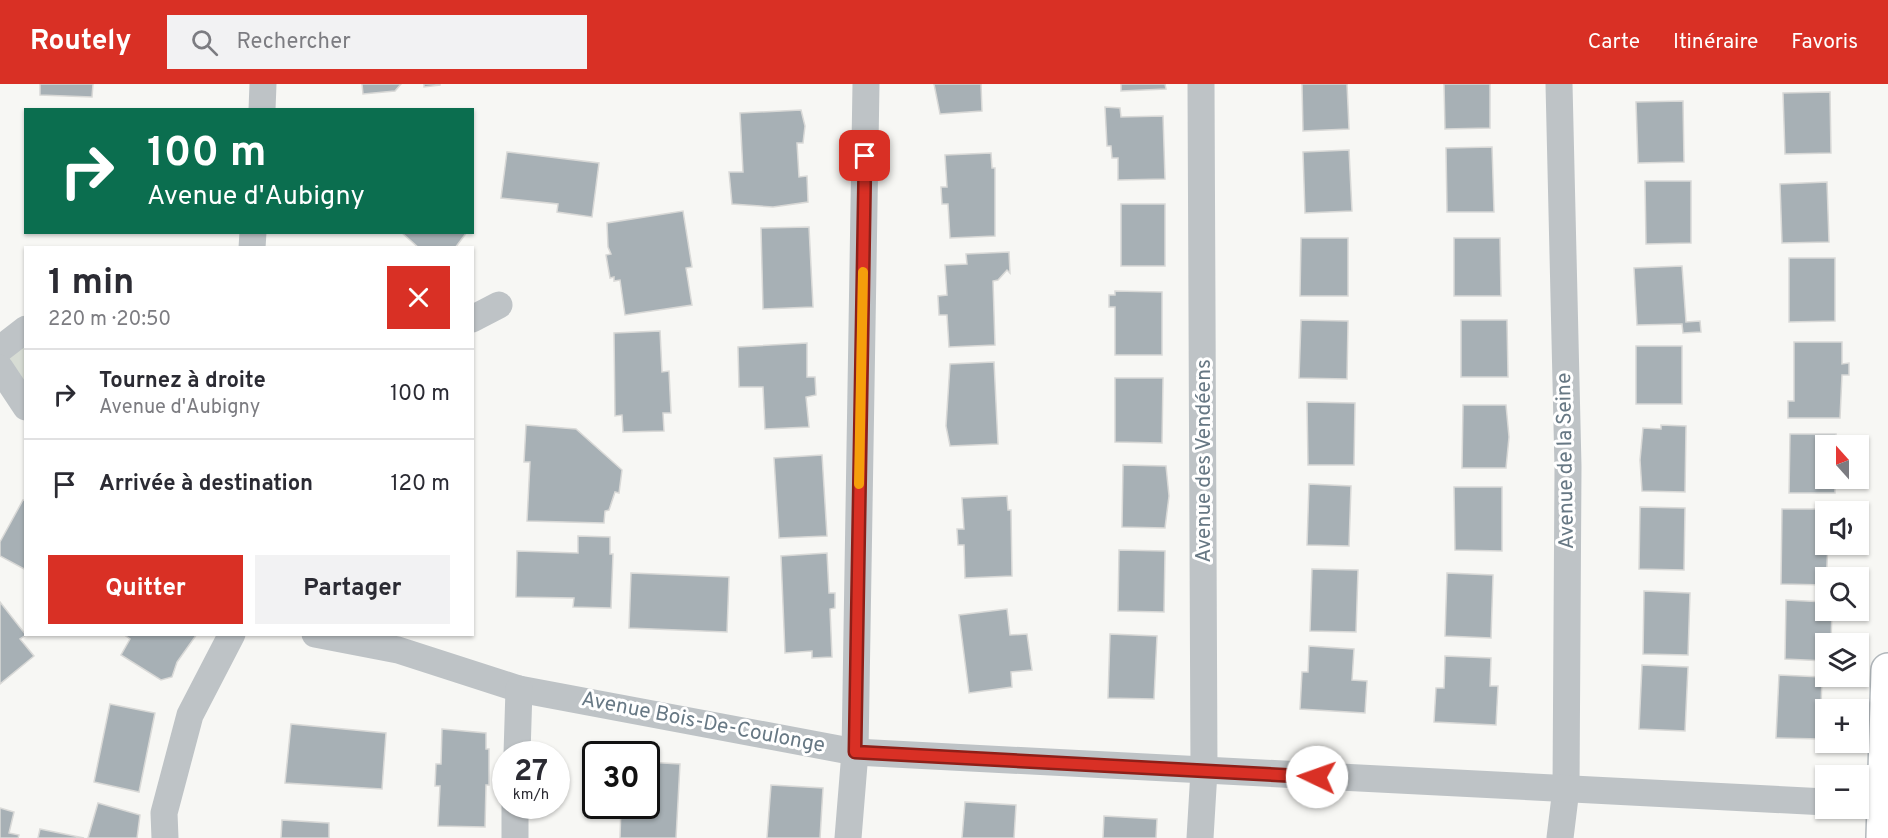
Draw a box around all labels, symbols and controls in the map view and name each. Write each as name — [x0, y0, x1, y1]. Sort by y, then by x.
search box — [167, 15, 587, 69]
text: Routely — [30, 24, 131, 60]
icon: search — [188, 26, 221, 59]
text: Rechercher — [236, 29, 351, 56]
text: Carte — [1588, 29, 1640, 56]
text: Itinéraire — [1673, 29, 1758, 56]
text: Favoris — [1791, 29, 1858, 56]
text: 100 m — [147, 128, 266, 181]
pin — [839, 130, 890, 181]
icon: right — [48, 132, 126, 210]
icon: arrive — [848, 139, 881, 172]
text: Avenue d'Aubigny — [147, 180, 365, 214]
text: 1 min — [48, 261, 134, 307]
button: close — [387, 266, 450, 329]
text: 220 m · 20:50 — [48, 307, 171, 333]
street label: Avenue des Vendéens — [1191, 359, 1218, 563]
text: Tournez à droite — [99, 368, 266, 395]
street label: Avenue de la Seine — [1551, 372, 1581, 550]
icon: right — [48, 378, 81, 411]
text: 100 m — [390, 381, 450, 408]
text: Avenue d'Aubigny — [99, 395, 260, 421]
north arrow — [1815, 435, 1869, 489]
map controls — [1815, 435, 1869, 819]
icon: arrive — [48, 468, 81, 501]
text: Arrivée à destination — [99, 471, 313, 498]
text: 120 m — [390, 471, 450, 498]
button: sound — [1815, 501, 1869, 555]
button: Quitter — [48, 555, 243, 624]
button: Partager — [255, 555, 450, 624]
button: search — [1815, 567, 1869, 621]
button: layers — [1815, 633, 1869, 687]
street label: Avenue Bois-De-Coulonge — [579, 686, 827, 760]
button: + — [1815, 699, 1869, 753]
speed limit sign: 30 — [582, 741, 660, 819]
position arrow — [1285, 745, 1349, 809]
text: 27 — [514, 754, 548, 791]
button: − — [1815, 765, 1869, 819]
text: km/h — [513, 786, 549, 805]

